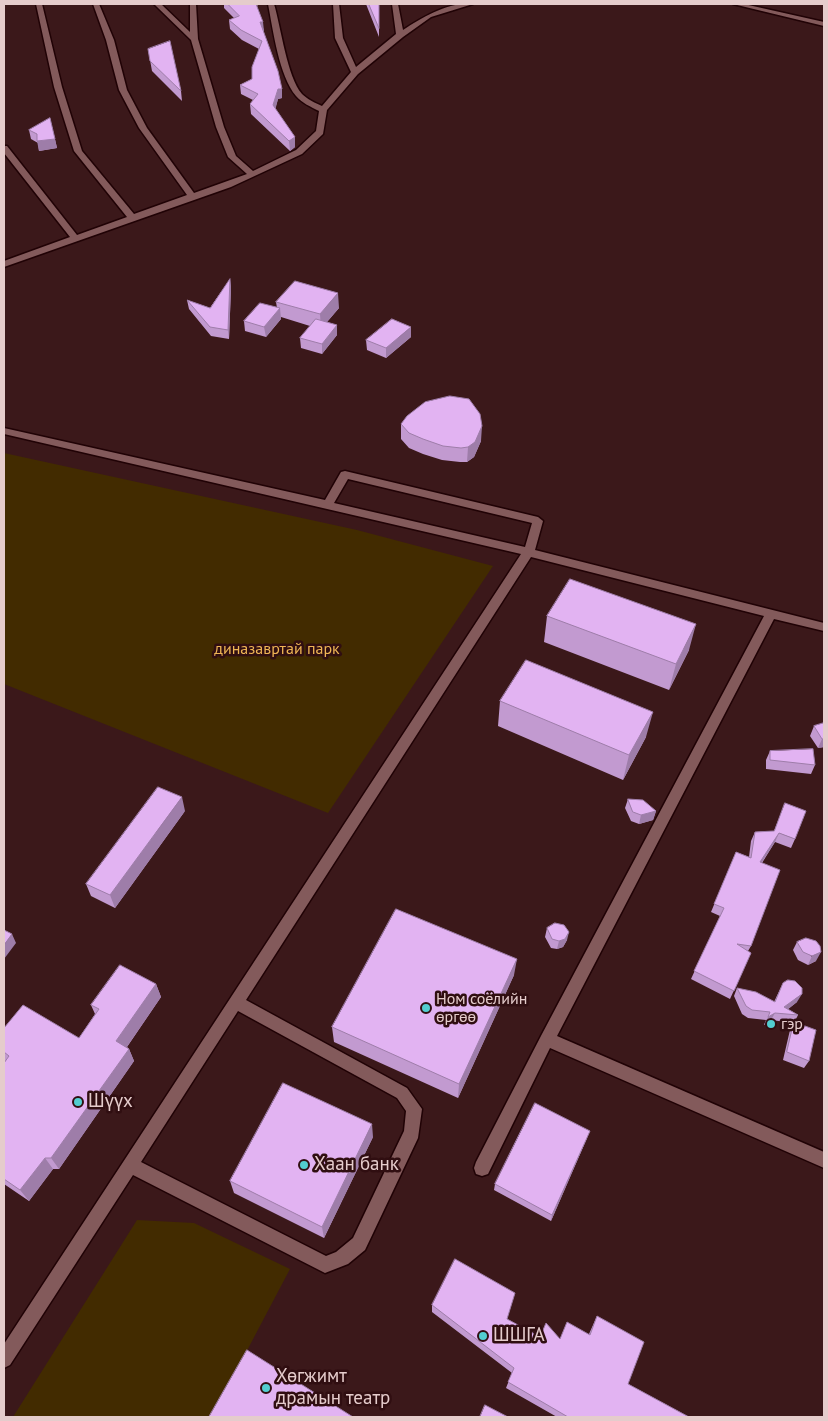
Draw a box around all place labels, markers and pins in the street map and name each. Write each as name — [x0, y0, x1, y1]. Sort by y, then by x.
place label: Ном соёлийн өргөө — [436, 989, 527, 1027]
marker: Ном соёлийн өргөө — [420, 1002, 432, 1014]
place label: гэр — [781, 1014, 803, 1034]
marker: гэр — [765, 1018, 777, 1030]
place label: Шүүх — [88, 1091, 133, 1113]
marker: Шүүх — [72, 1096, 84, 1108]
place label: Хаан банк — [314, 1154, 399, 1176]
marker: Хаан банк — [298, 1159, 310, 1171]
place label: ШШГА — [493, 1325, 545, 1347]
marker: ШШГА — [477, 1330, 489, 1342]
place label: Хөгжимт драмын театр — [276, 1366, 390, 1410]
marker: Хөгжимт драмын театр — [260, 1382, 272, 1394]

